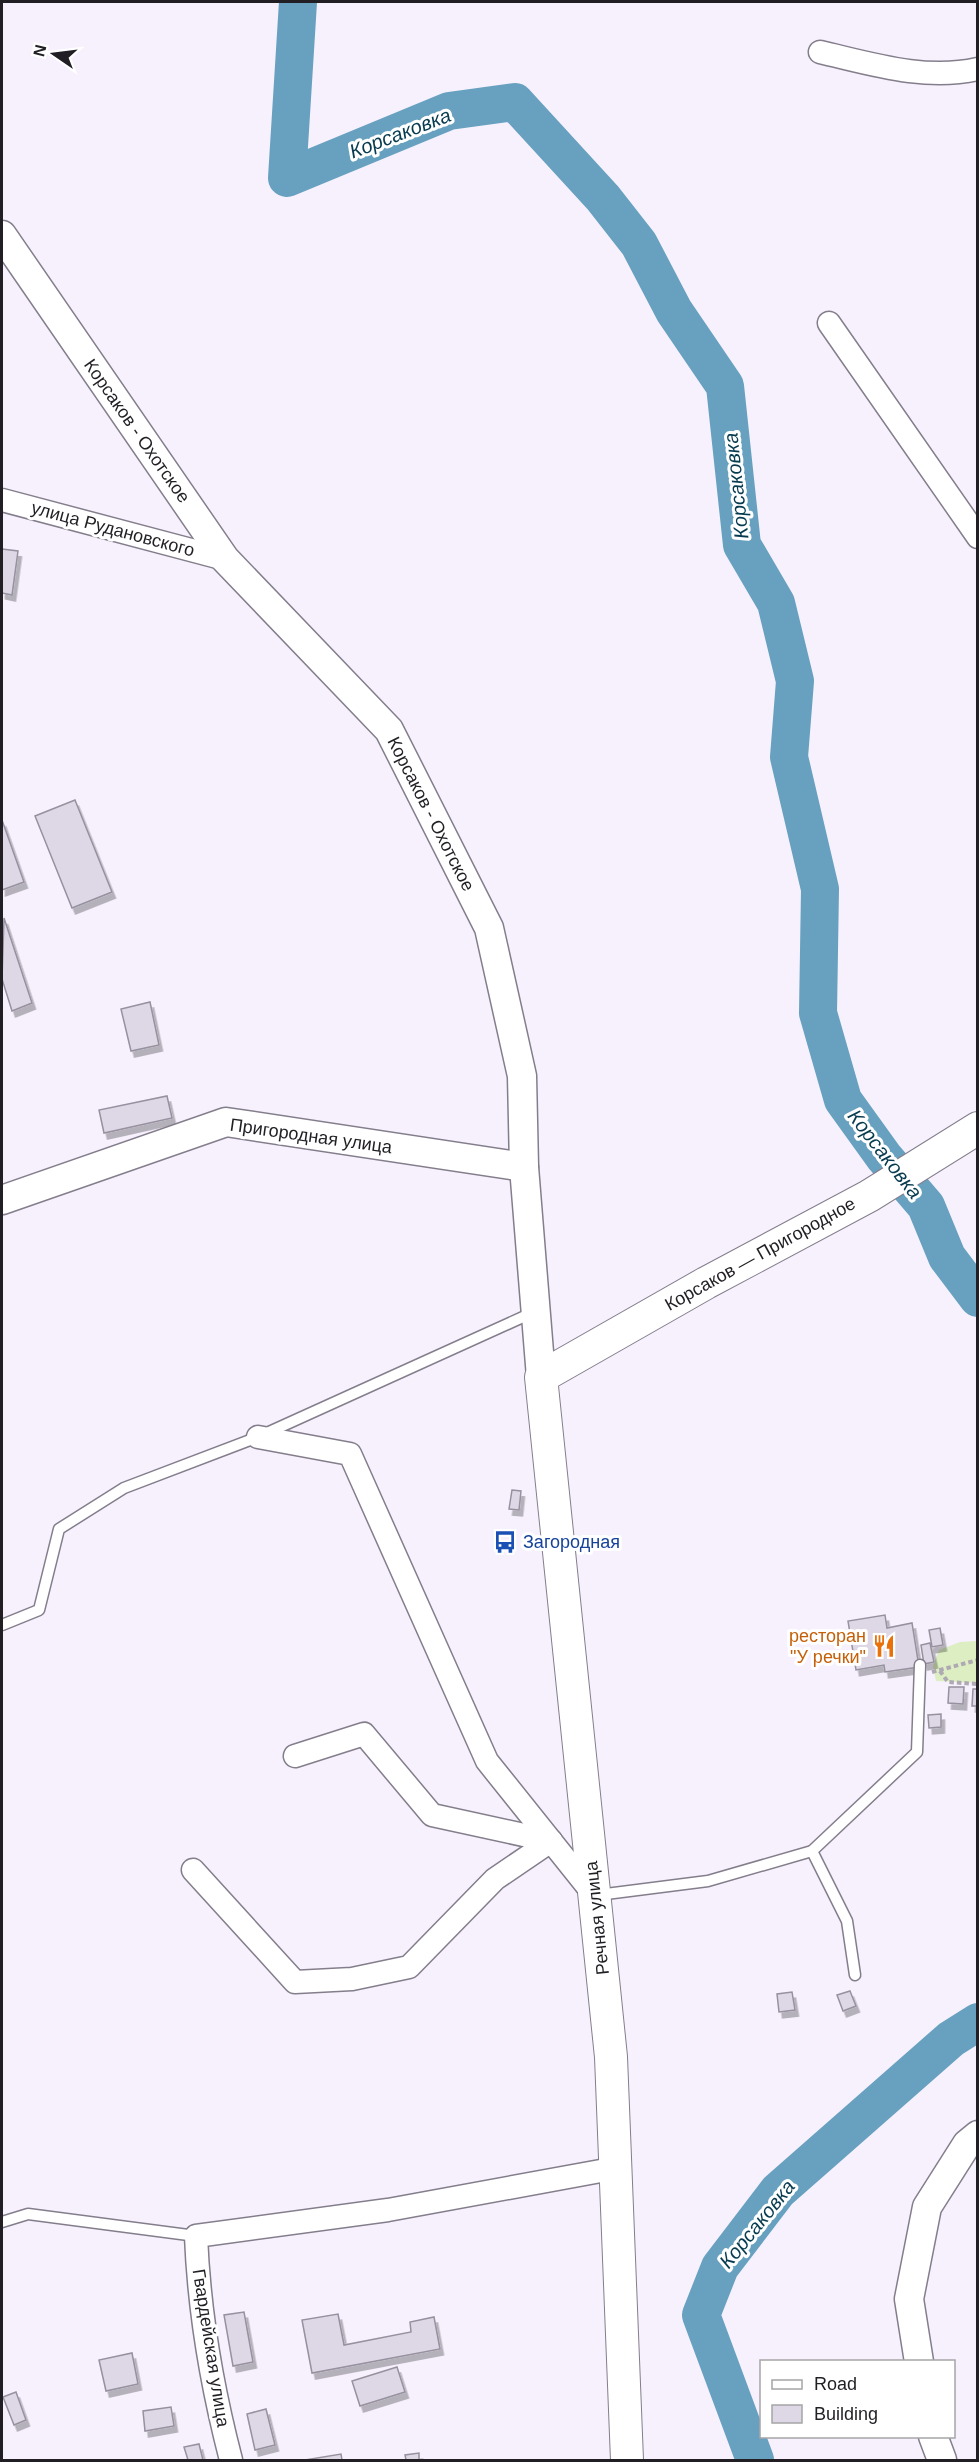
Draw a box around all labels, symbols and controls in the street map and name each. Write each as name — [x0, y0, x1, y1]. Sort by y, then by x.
north arrow — [24, 24, 84, 84]
text: N — [30, 43, 50, 58]
water label: Корсаковка — [346, 104, 454, 162]
street label: Корсаков - Охотское — [80, 355, 194, 507]
water label: Корсаковка — [719, 432, 753, 540]
street label: улица Рудановского — [29, 498, 197, 560]
street label: Корсаков - Охотское — [383, 733, 479, 895]
water label: Корсаковка — [843, 1105, 927, 1203]
street label: Пригородная улица — [229, 1115, 394, 1157]
street label: Корсаков — Пригородное — [661, 1193, 859, 1315]
bus stop icon: Загородная — [492, 1529, 518, 1555]
place label: Загородная — [523, 1532, 620, 1552]
place label: ресторан "У речки" — [789, 1626, 866, 1667]
restaurant icon: ресторан "У речки" — [871, 1633, 897, 1659]
street label: Речная улица — [581, 1859, 613, 1976]
water label: Корсаковка — [715, 2176, 799, 2272]
street label: Гвардейская улица — [189, 2268, 234, 2429]
legend — [760, 2360, 955, 2438]
text: Road — [814, 2374, 857, 2394]
text: Building — [814, 2404, 878, 2424]

